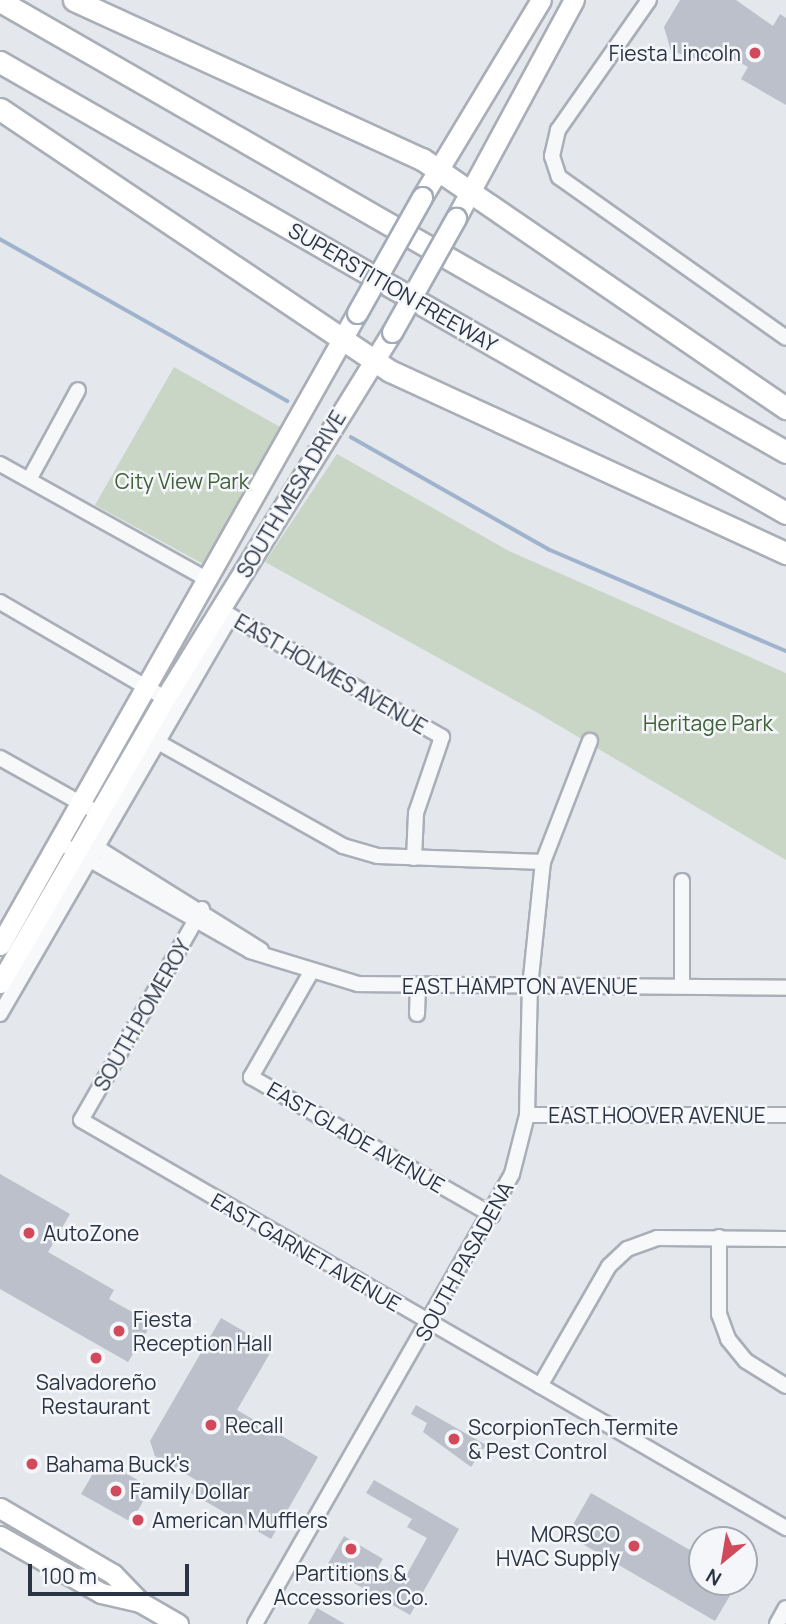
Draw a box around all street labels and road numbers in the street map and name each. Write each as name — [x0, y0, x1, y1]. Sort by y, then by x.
street label: SUPERSTITION FREEWAY — [284, 217, 502, 357]
street label: SOUTH MESA DRIVE — [231, 406, 351, 582]
street label: EAST HOLMES AVENUE — [230, 608, 432, 740]
street label: SOUTH POMEROY — [88, 935, 196, 1095]
street label: EAST HAMPTON AVENUE — [402, 973, 638, 999]
street label: EAST GLADE AVENUE — [263, 1076, 449, 1198]
street label: EAST HOOVER AVENUE — [548, 1102, 766, 1128]
street label: SOUTH PASADENA — [410, 1177, 518, 1345]
street label: EAST GARNET AVENUE — [206, 1187, 406, 1317]

